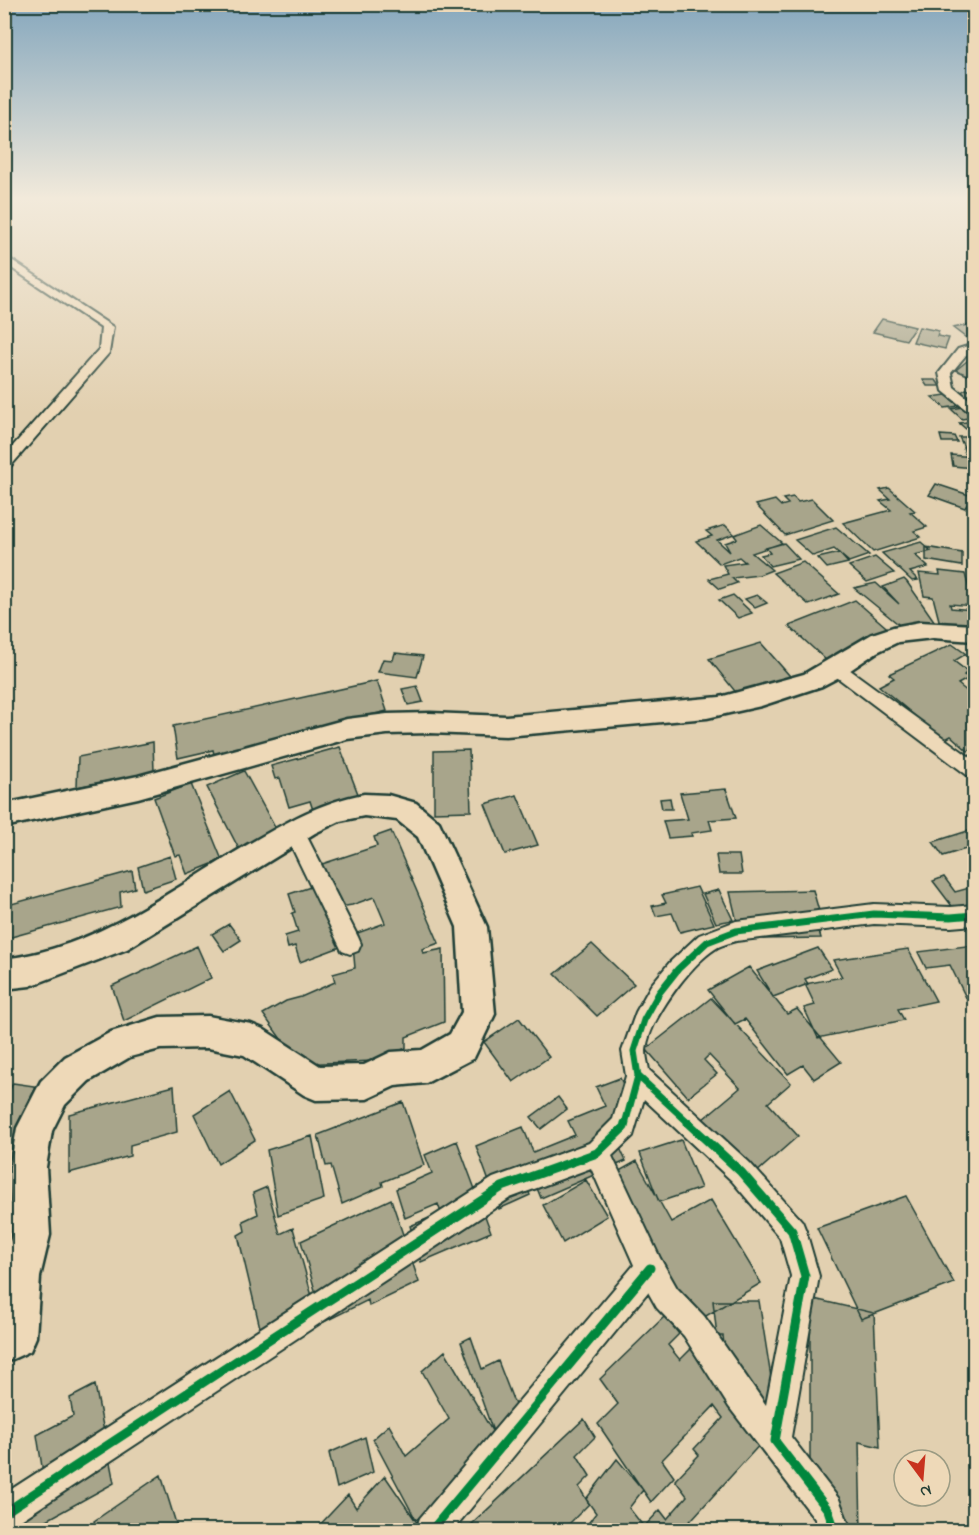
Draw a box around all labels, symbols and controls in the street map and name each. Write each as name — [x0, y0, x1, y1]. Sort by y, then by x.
north arrow — [892, 1448, 952, 1508]
text: N — [917, 1477, 934, 1504]

